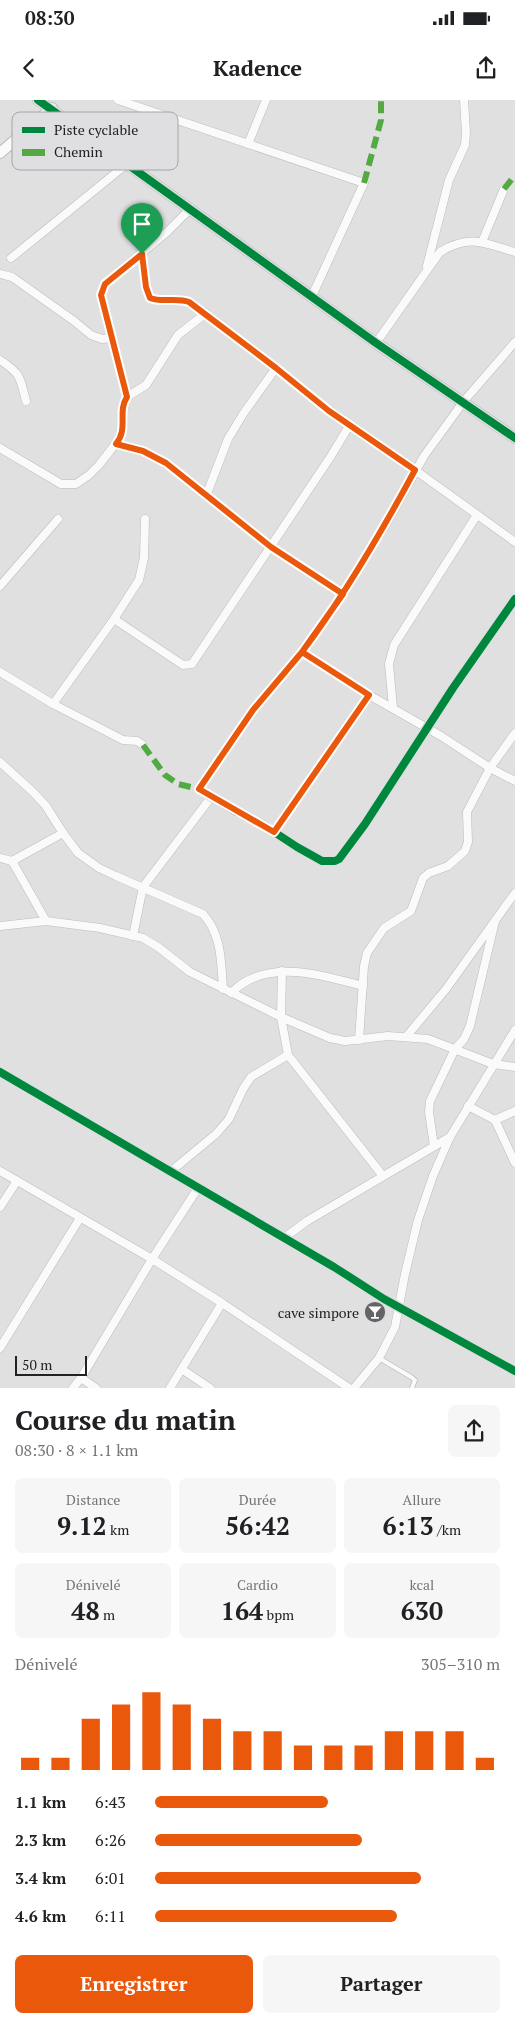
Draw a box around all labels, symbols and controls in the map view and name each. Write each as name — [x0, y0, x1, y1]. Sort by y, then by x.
text: 08:30 — [25, 5, 74, 30]
text: Kadence — [213, 53, 302, 82]
icon: back — [15, 54, 43, 82]
icon: share — [472, 54, 500, 82]
legend — [12, 112, 178, 170]
text: Piste cyclable — [54, 120, 138, 139]
text: Chemin — [54, 142, 104, 161]
pin — [121, 203, 163, 254]
icon: arrive — [128, 210, 156, 238]
bar icon: cave simpore — [363, 1300, 387, 1324]
place label: cave simpore — [278, 1303, 359, 1322]
scale bar — [15, 1353, 88, 1376]
text: 50 m — [22, 1355, 52, 1374]
text: Course du matin — [15, 1401, 236, 1438]
button: share — [448, 1405, 500, 1457]
text: 08:30 · 8 × 1.1 km — [15, 1439, 138, 1461]
text: Distance — [66, 1490, 120, 1509]
text: Durée — [239, 1490, 276, 1509]
text: Allure — [403, 1490, 441, 1509]
text: 9.12 — [57, 1509, 107, 1542]
text: 56:42 — [225, 1509, 290, 1542]
text: 6:13 — [383, 1509, 434, 1542]
text: km — [107, 1520, 129, 1539]
text: /km — [434, 1520, 461, 1539]
text: Dénivelé — [66, 1575, 120, 1594]
text: Cardio — [237, 1575, 278, 1594]
text: kcal — [409, 1575, 434, 1594]
text: 48 — [71, 1594, 100, 1627]
text: 164 — [221, 1594, 263, 1627]
text: 630 — [401, 1594, 443, 1627]
text: m — [100, 1605, 115, 1624]
text: bpm — [263, 1605, 294, 1624]
text: Dénivelé — [15, 1653, 77, 1675]
text: 305–310 m — [421, 1653, 500, 1675]
text: 1.1 km — [15, 1791, 66, 1813]
text: 6:43 — [95, 1791, 126, 1813]
text: 2.3 km — [15, 1829, 66, 1851]
text: 6:26 — [95, 1829, 126, 1851]
text: 3.4 km — [15, 1867, 66, 1889]
text: 6:01 — [95, 1867, 126, 1889]
text: 4.6 km — [15, 1905, 66, 1927]
text: 6:11 — [95, 1905, 126, 1927]
button: Enregistrer — [15, 1955, 253, 2013]
button: Partager — [263, 1955, 500, 2013]

